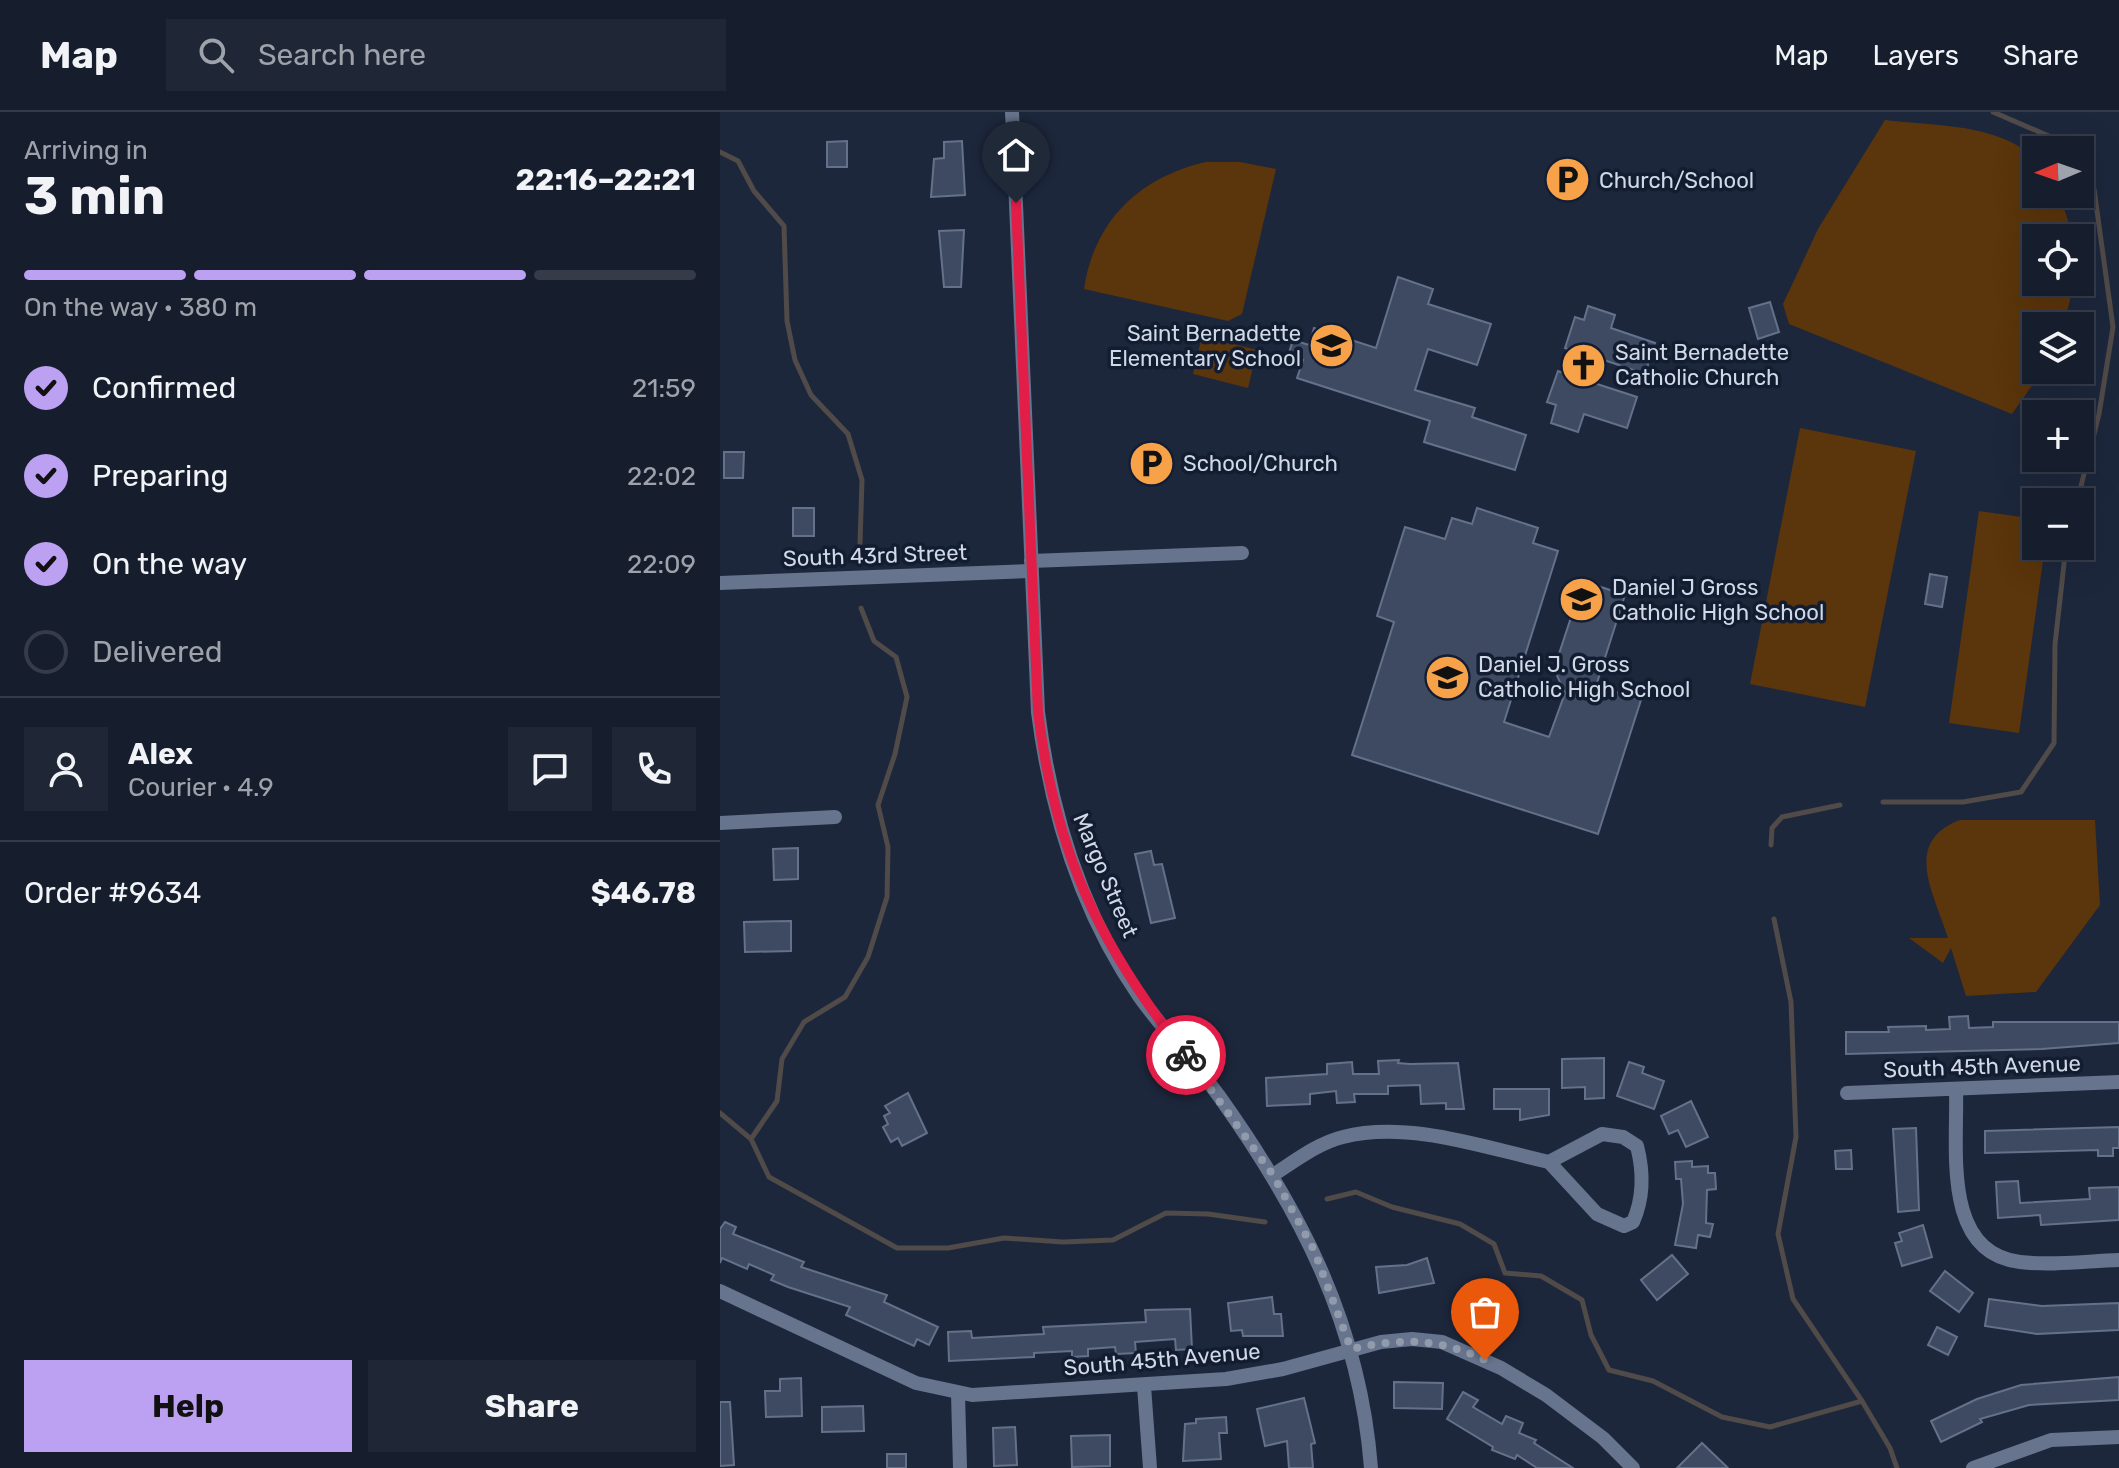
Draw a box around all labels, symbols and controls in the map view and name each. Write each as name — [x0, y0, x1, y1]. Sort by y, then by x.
search box — [166, 19, 726, 91]
text: Map — [40, 32, 118, 78]
icon: search — [194, 33, 238, 77]
text: Search here — [258, 37, 426, 73]
text: Map — [1774, 39, 1829, 72]
text: Layers — [1873, 39, 1959, 72]
text: Share — [2003, 39, 2079, 72]
pin — [982, 121, 1050, 203]
icon: home — [994, 133, 1038, 177]
text: Arriving in — [24, 135, 148, 166]
north arrow — [2022, 136, 2094, 208]
map controls — [2022, 136, 2094, 560]
parking icon: Church/School — [1544, 156, 1592, 204]
text: 22:16–22:21 — [515, 162, 696, 198]
text: 3 min — [24, 165, 165, 227]
place label: Church/School — [1599, 167, 1754, 194]
button: locate — [2022, 224, 2094, 296]
text: On the way · 380 m — [24, 292, 257, 323]
button: layers — [2022, 312, 2094, 384]
place label: Saint Bernadette Elementary School — [1109, 320, 1301, 372]
school or university icon: Saint Bernadette Elementary School — [1308, 322, 1356, 370]
place label: Saint Bernadette Catholic Church — [1615, 339, 1789, 391]
church icon: Saint Bernadette Catholic Church — [1560, 341, 1608, 389]
icon: check — [24, 366, 68, 410]
text: Confirmed — [92, 370, 236, 406]
text: 21:59 — [632, 373, 696, 404]
button: + — [2022, 400, 2094, 472]
parking icon: School/Church — [1128, 439, 1176, 487]
place label: School/Church — [1183, 450, 1338, 477]
icon: check — [24, 454, 68, 498]
text: Preparing — [92, 458, 228, 494]
text: 22:02 — [627, 461, 696, 492]
button: − — [2022, 488, 2094, 560]
street label: South 43rd Street — [783, 539, 968, 572]
icon: check — [24, 542, 68, 586]
text: On the way — [92, 546, 247, 582]
text: 22:09 — [627, 549, 696, 580]
place label: Daniel J Gross Catholic High School — [1612, 574, 1824, 626]
school or university icon: Daniel J Gross Catholic High School — [1557, 576, 1605, 624]
text: Delivered — [92, 634, 223, 670]
place label: Daniel J. Gross Catholic High School — [1478, 651, 1690, 703]
school or university icon: Daniel J. Gross Catholic High School — [1423, 653, 1471, 701]
button: person — [24, 727, 108, 811]
button: chat — [508, 727, 592, 811]
button: phone — [612, 727, 696, 811]
text: Alex — [128, 736, 193, 772]
text: Courier · 4.9 — [128, 772, 274, 803]
street label: Margo Street — [1067, 809, 1144, 942]
text: Order #9634 — [24, 875, 201, 911]
text: $46.78 — [591, 875, 696, 911]
courier — [1146, 1015, 1226, 1095]
icon: bike — [1164, 1033, 1208, 1077]
street label: South 45th Avenue — [1883, 1050, 2081, 1083]
pin — [1451, 1278, 1519, 1360]
icon: bag — [1463, 1290, 1507, 1334]
street label: South 45th Avenue — [1062, 1337, 1262, 1382]
button: Help — [24, 1360, 352, 1452]
button: Share — [368, 1360, 696, 1452]

